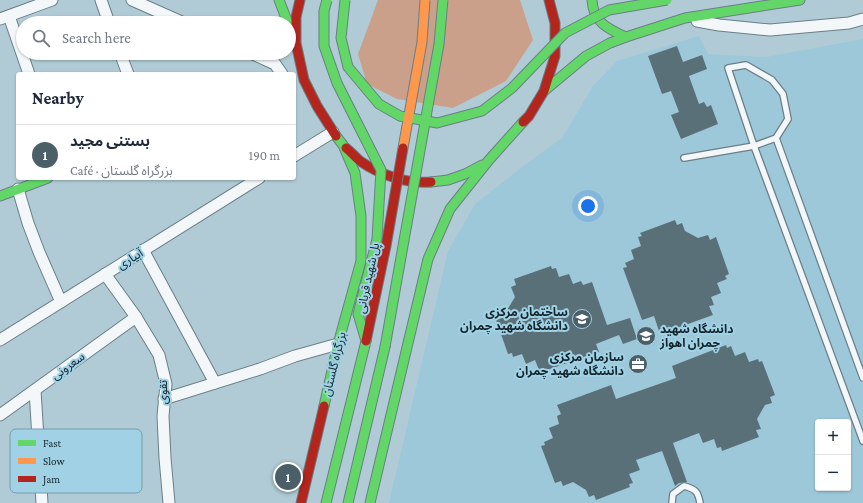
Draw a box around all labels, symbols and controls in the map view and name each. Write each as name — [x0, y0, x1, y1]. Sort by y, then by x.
search box — [16, 16, 296, 60]
icon: search — [30, 27, 52, 49]
text: Search here — [62, 30, 131, 46]
text: Nearby — [32, 89, 84, 108]
text: بستنی مجید — [70, 133, 150, 149]
text: 1 — [43, 148, 47, 163]
text: 190 m — [249, 148, 280, 163]
text: Café · بزرگراه گلستان — [70, 163, 173, 178]
your location — [578, 196, 598, 216]
street label: پل شهید قربانی — [354, 241, 383, 315]
street label: آبیاری — [115, 246, 146, 272]
place label: ساختمان مرکزی دانشگاه شهید چمران — [460, 305, 568, 335]
school or university icon: ساختمان مرکزی دانشگاه شهید چمران — [571, 308, 593, 330]
place label: دانشگاه شهید چمران اهواز — [659, 322, 733, 352]
school or university icon: دانشگاه شهید چمران اهواز — [635, 325, 657, 347]
street label: بزرگراه گلستان — [319, 330, 349, 398]
street label: سعرونی — [49, 349, 87, 383]
place label: سازمان مرکزی دانشگاه شهید چمران — [516, 350, 624, 380]
office icon: سازمان مرکزی دانشگاه شهید چمران — [627, 353, 649, 375]
street label: تقوی — [156, 379, 170, 404]
map controls — [815, 419, 851, 491]
button: + — [815, 419, 851, 455]
legend — [10, 429, 142, 493]
text: Fast — [43, 437, 62, 449]
text: Slow — [43, 455, 65, 467]
button: − — [815, 455, 851, 491]
pin: 1 — [275, 462, 301, 492]
text: Jam — [42, 473, 60, 486]

